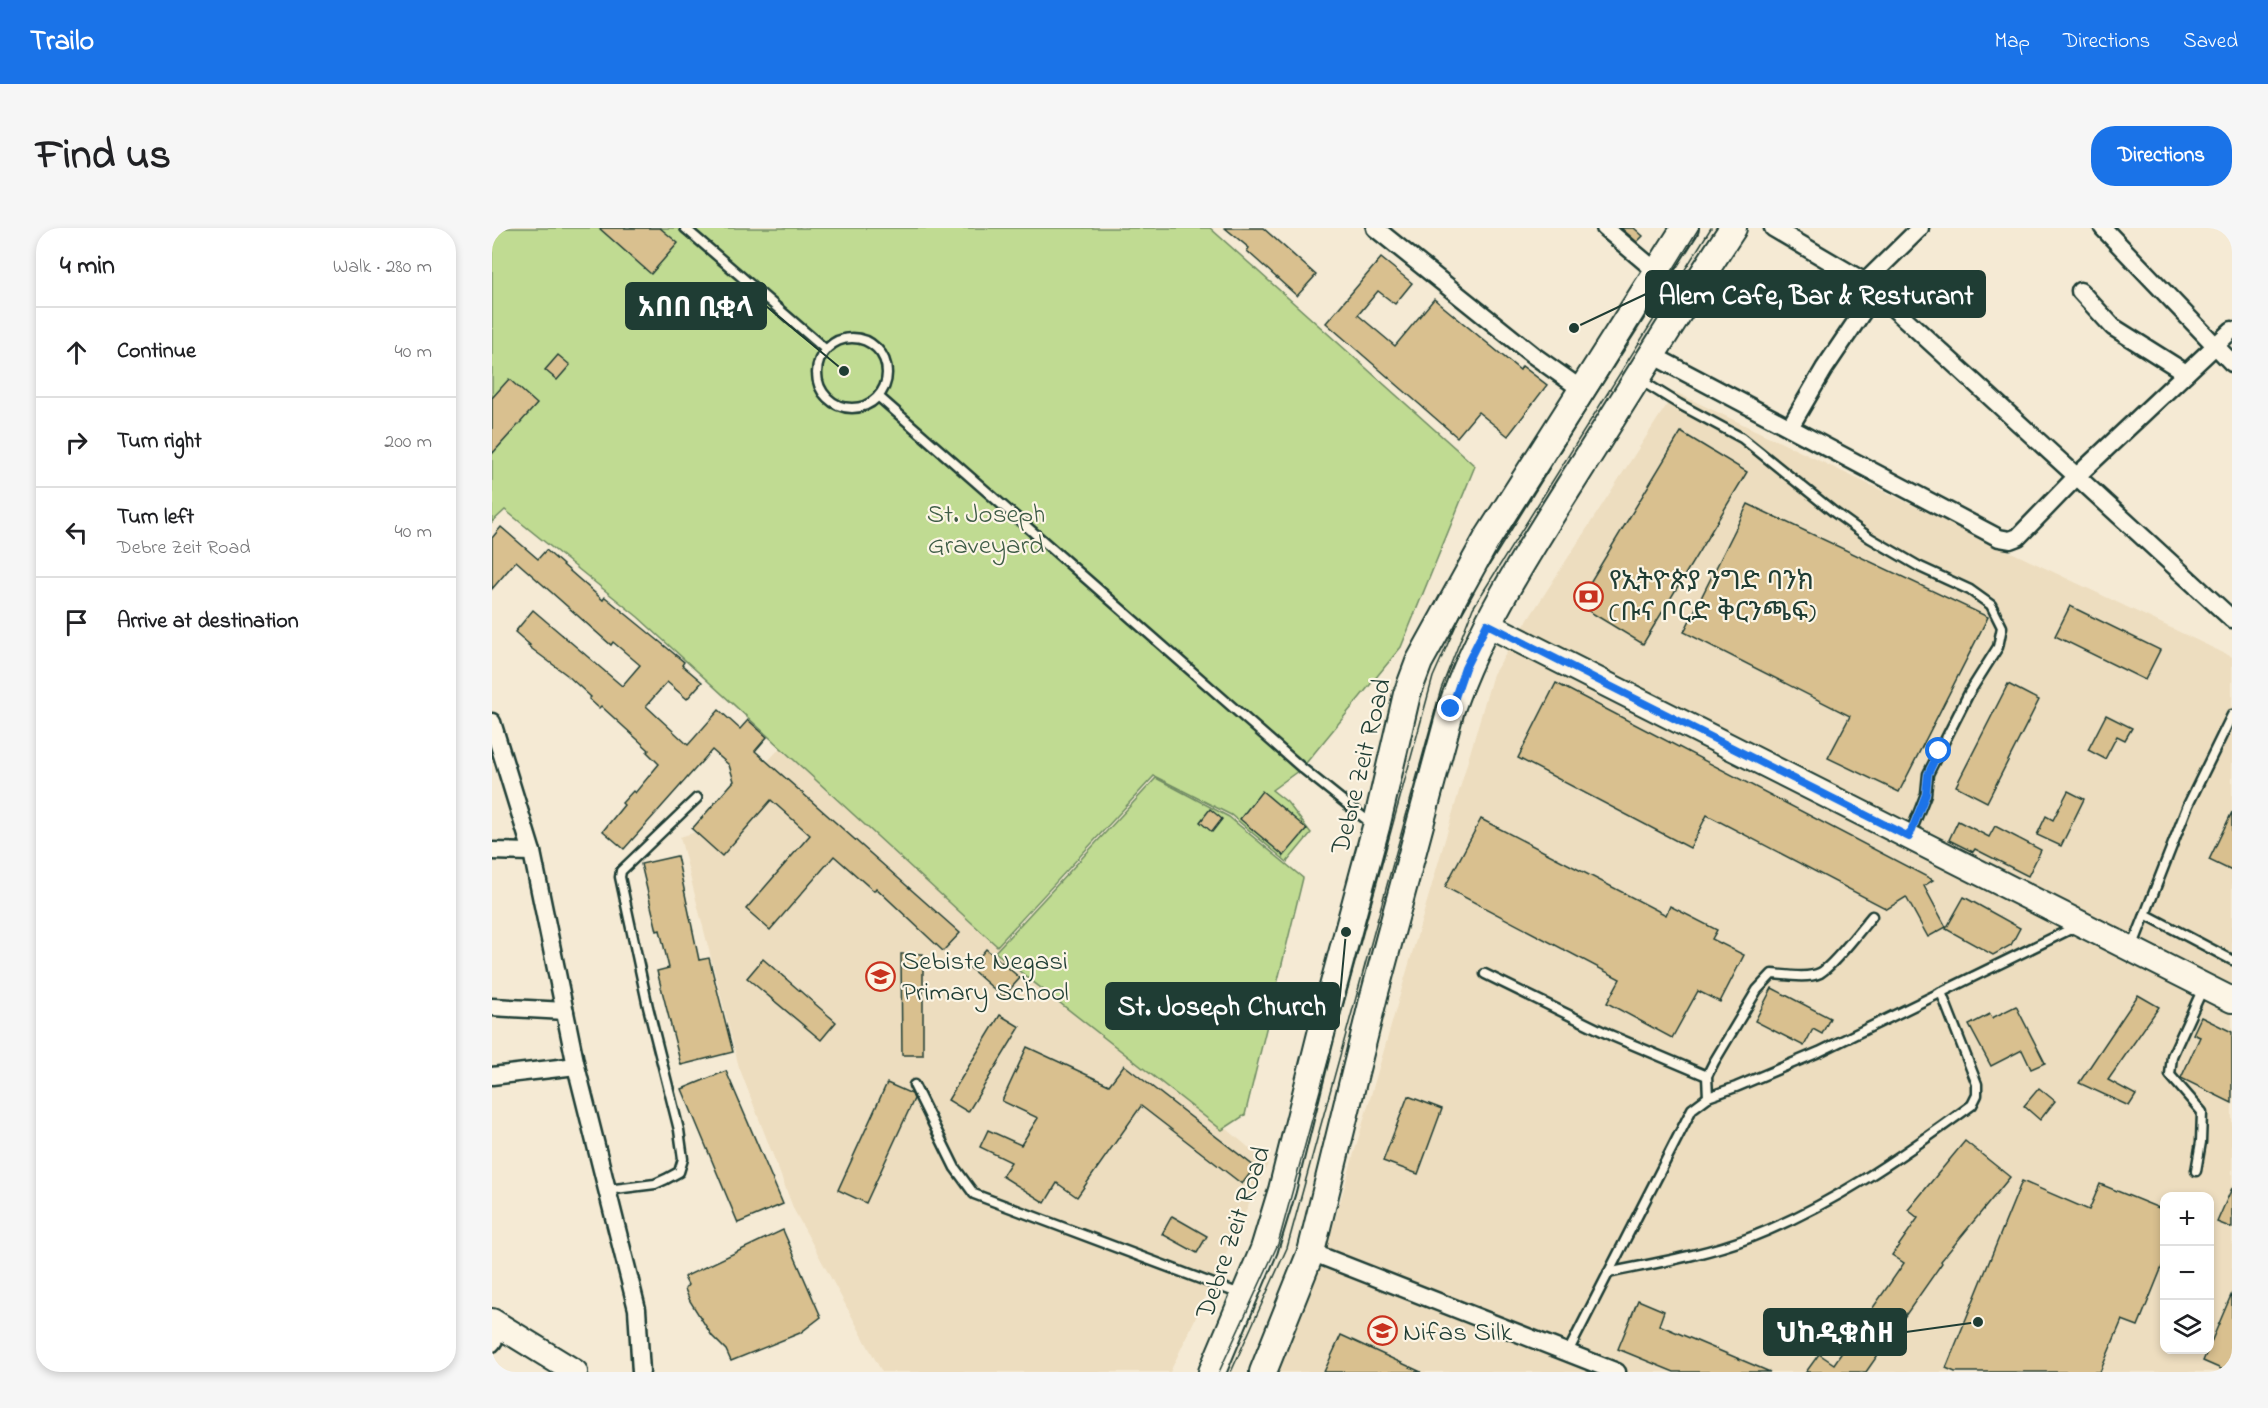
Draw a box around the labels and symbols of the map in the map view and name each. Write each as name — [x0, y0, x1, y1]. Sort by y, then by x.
callout: Alem Cafe, Bar & Resturant — [1646, 271, 1985, 317]
text: Alem Cafe, Bar & Resturant — [1658, 277, 1974, 318]
callout: አበበ ቢቂላ — [626, 283, 766, 329]
text: አበበ ቢቂላ — [638, 289, 754, 330]
park label: St. Joseph Graveyard — [927, 496, 1045, 566]
place label: የኢትዮጵያ ንግድ ባንክ (ቡና ቦርድ ቅርንጫፍ) — [1609, 563, 1816, 633]
bank icon: የኢትዮጵያ ንግድ ባንክ (ቡና ቦርድ ቅርንጫፍ) — [1572, 580, 1604, 612]
street label: Debre Zeit Road — [1321, 674, 1403, 860]
route end — [1437, 695, 1463, 721]
route start — [1925, 737, 1951, 763]
place label: Sebiste Negasi Primary School — [902, 943, 1069, 1013]
school or university icon: Sebiste Negasi Primary School — [865, 960, 897, 992]
callout: St. Joseph Church — [1106, 983, 1339, 1029]
text: St. Joseph Church — [1118, 988, 1326, 1029]
street label: Debre Zeit Road — [1186, 1141, 1282, 1325]
callout: ህከዲቁስዘ — [1764, 1309, 1906, 1355]
place label: Nifas Silk — [1403, 1314, 1512, 1353]
school or university icon: Nifas Silk — [1366, 1315, 1398, 1347]
text: ህከዲቁስዘ — [1776, 1315, 1894, 1356]

